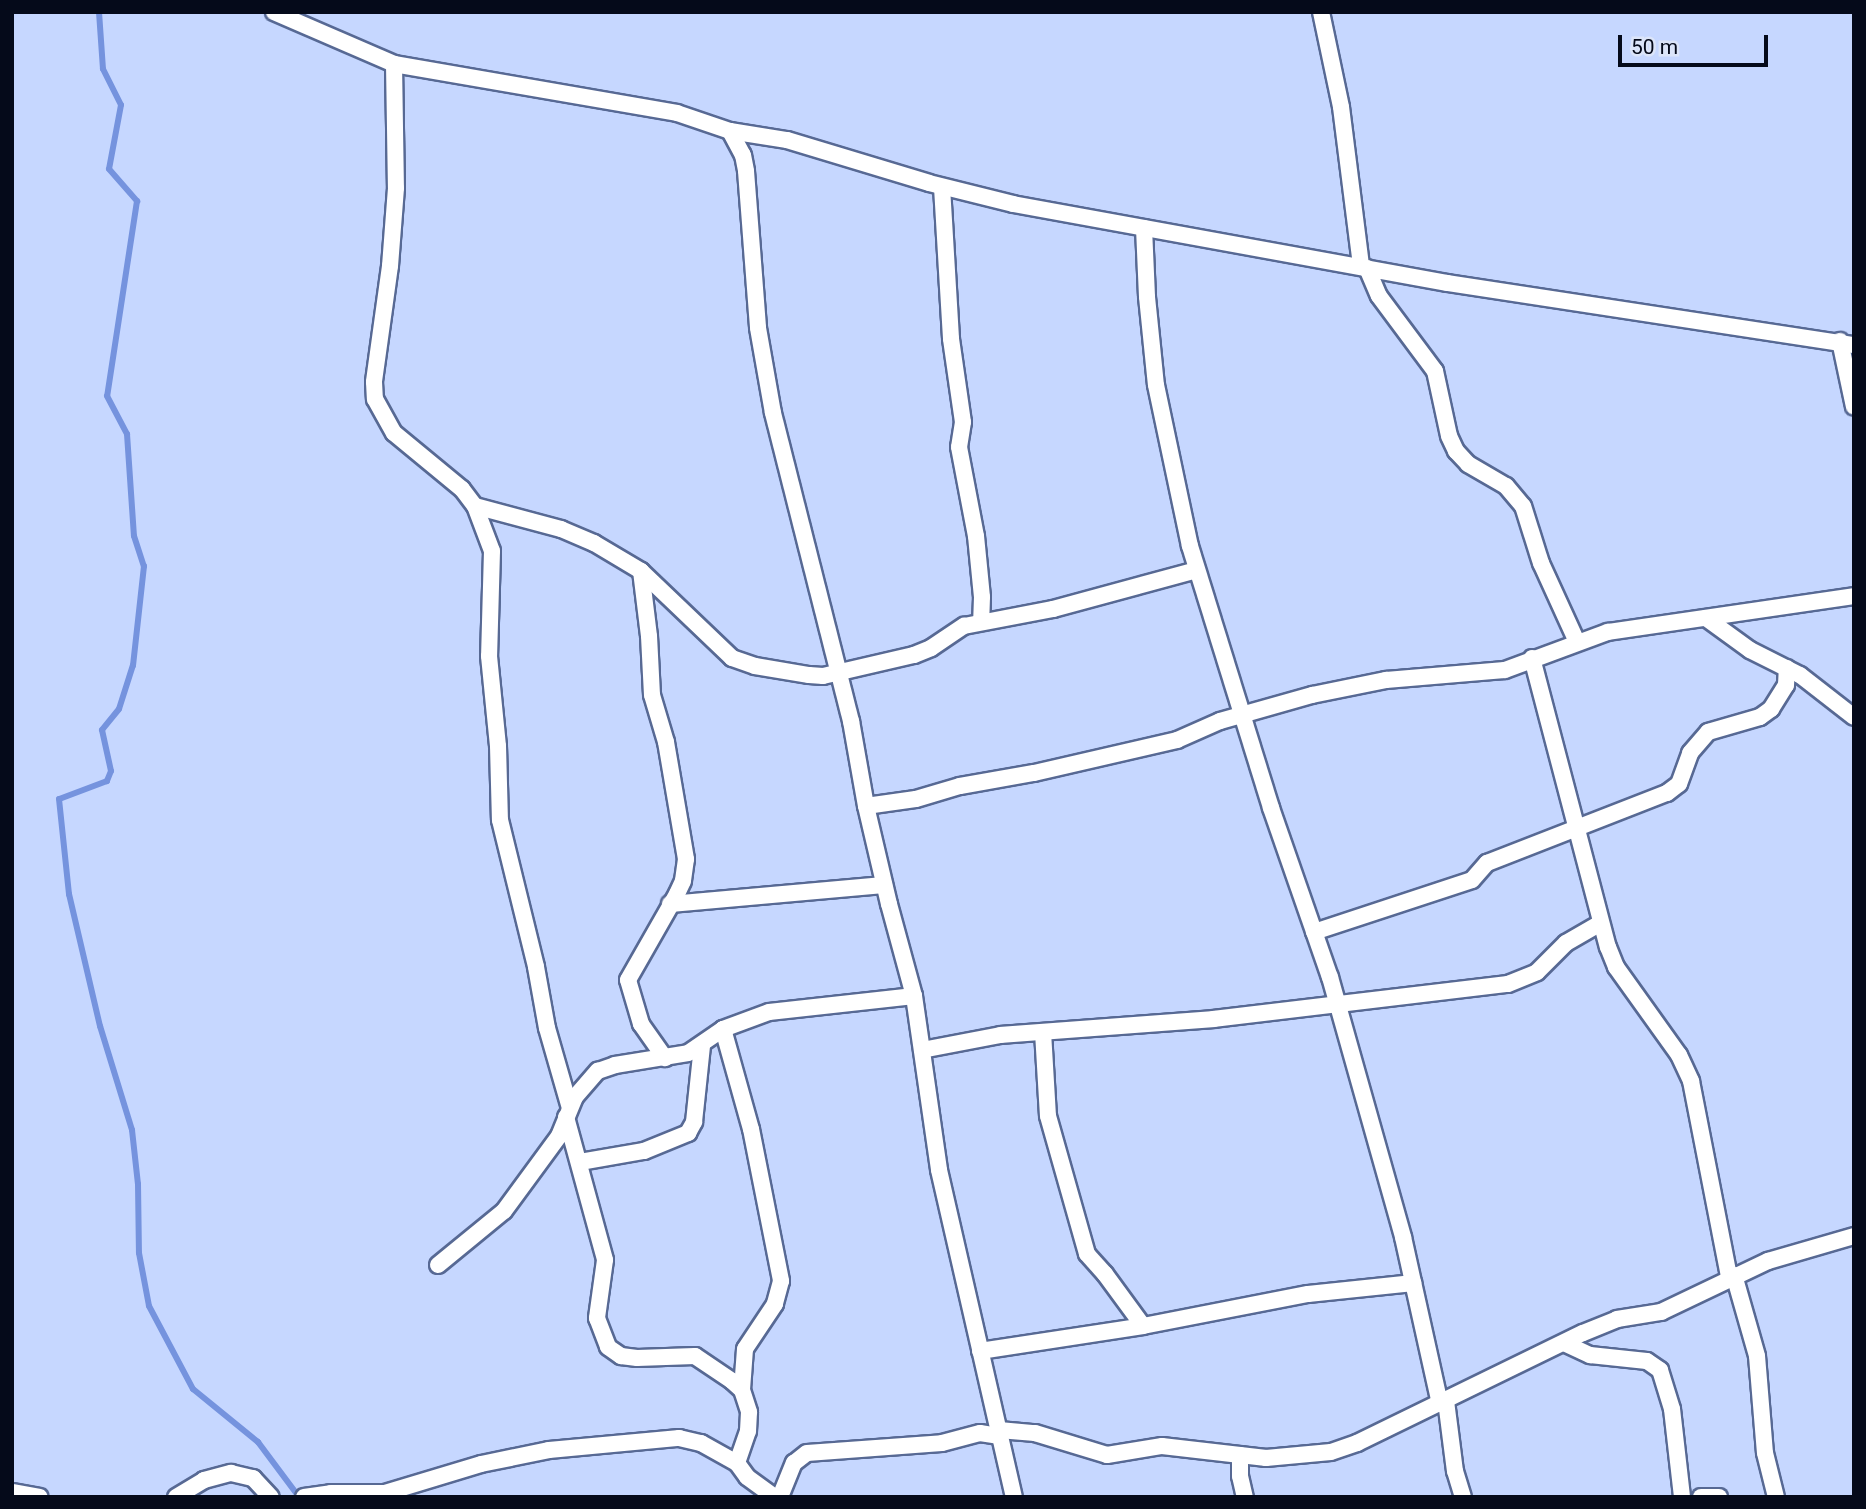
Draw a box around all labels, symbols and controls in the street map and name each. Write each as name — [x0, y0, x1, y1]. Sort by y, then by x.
scale bar — [1621, 21, 1772, 65]
text: 50 m — [1631, 35, 1678, 59]

